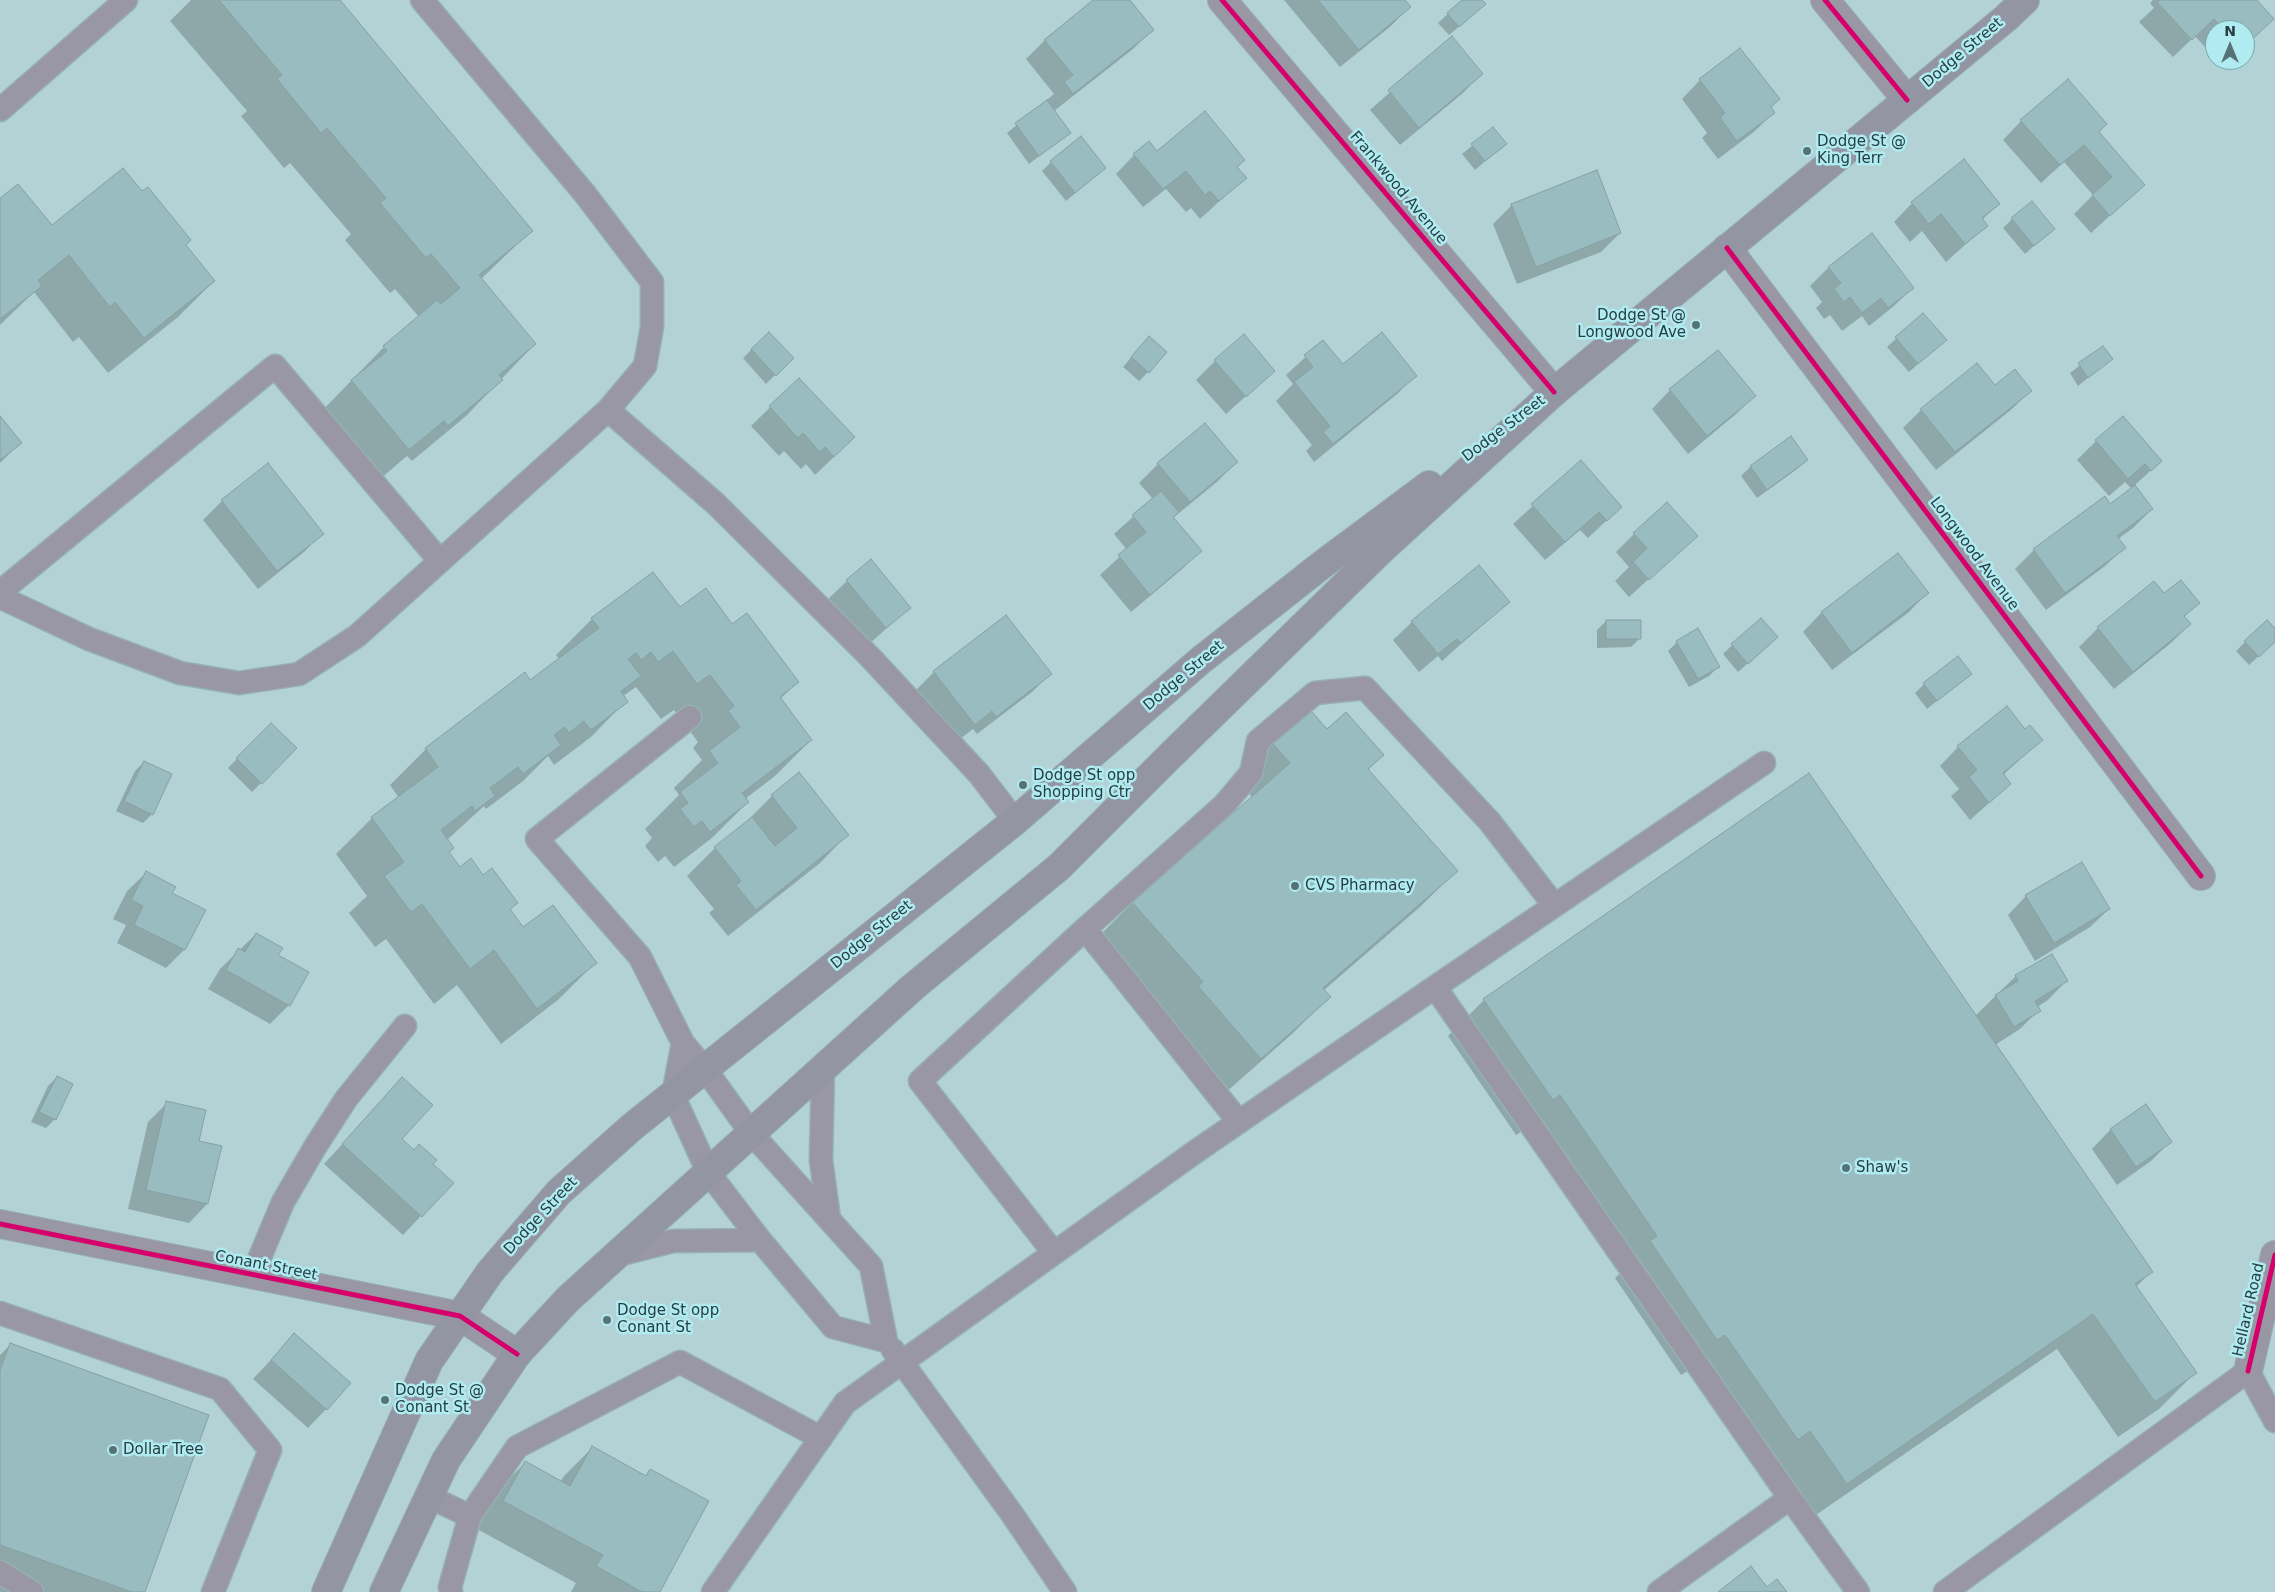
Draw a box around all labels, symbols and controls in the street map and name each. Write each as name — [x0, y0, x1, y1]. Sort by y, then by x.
street label: Dodge Street — [1919, 14, 2007, 92]
north arrow — [2205, 20, 2255, 70]
text: N — [2224, 23, 2236, 39]
street label: Frankwood Avenue — [1346, 128, 1450, 248]
place label: Dodge St @ King Terr — [1817, 133, 1906, 168]
marker: Dodge St @ King Terr — [1801, 145, 1813, 157]
place label: Dodge St @ Longwood Ave — [1577, 307, 1686, 342]
marker: Dodge St @ Longwood Ave — [1690, 319, 1702, 331]
street label: Dodge Street — [1459, 392, 1549, 466]
street label: Longwood Avenue — [1926, 494, 2022, 614]
street label: Dodge Street — [1140, 637, 1228, 715]
place label: Dodge St opp Shopping Ctr — [1033, 767, 1135, 802]
marker: Dodge St opp Shopping Ctr — [1017, 779, 1029, 791]
place label: CVS Pharmacy — [1305, 877, 1415, 895]
marker: CVS Pharmacy — [1289, 880, 1301, 892]
street label: Dodge Street — [828, 897, 916, 973]
place label: Shaw's — [1856, 1159, 1908, 1177]
marker: Shaw's — [1840, 1162, 1852, 1174]
street label: Dodge Street — [501, 1174, 581, 1258]
street label: Conant Street — [213, 1247, 319, 1285]
street label: Hellard Road — [2229, 1261, 2269, 1359]
place label: Dodge St opp Conant St — [617, 1302, 719, 1337]
marker: Dodge St opp Conant St — [601, 1314, 613, 1326]
place label: Dodge St @ Conant St — [395, 1382, 484, 1417]
marker: Dodge St @ Conant St — [379, 1394, 391, 1406]
place label: Dollar Tree — [123, 1441, 203, 1459]
marker: Dollar Tree — [107, 1444, 119, 1456]

